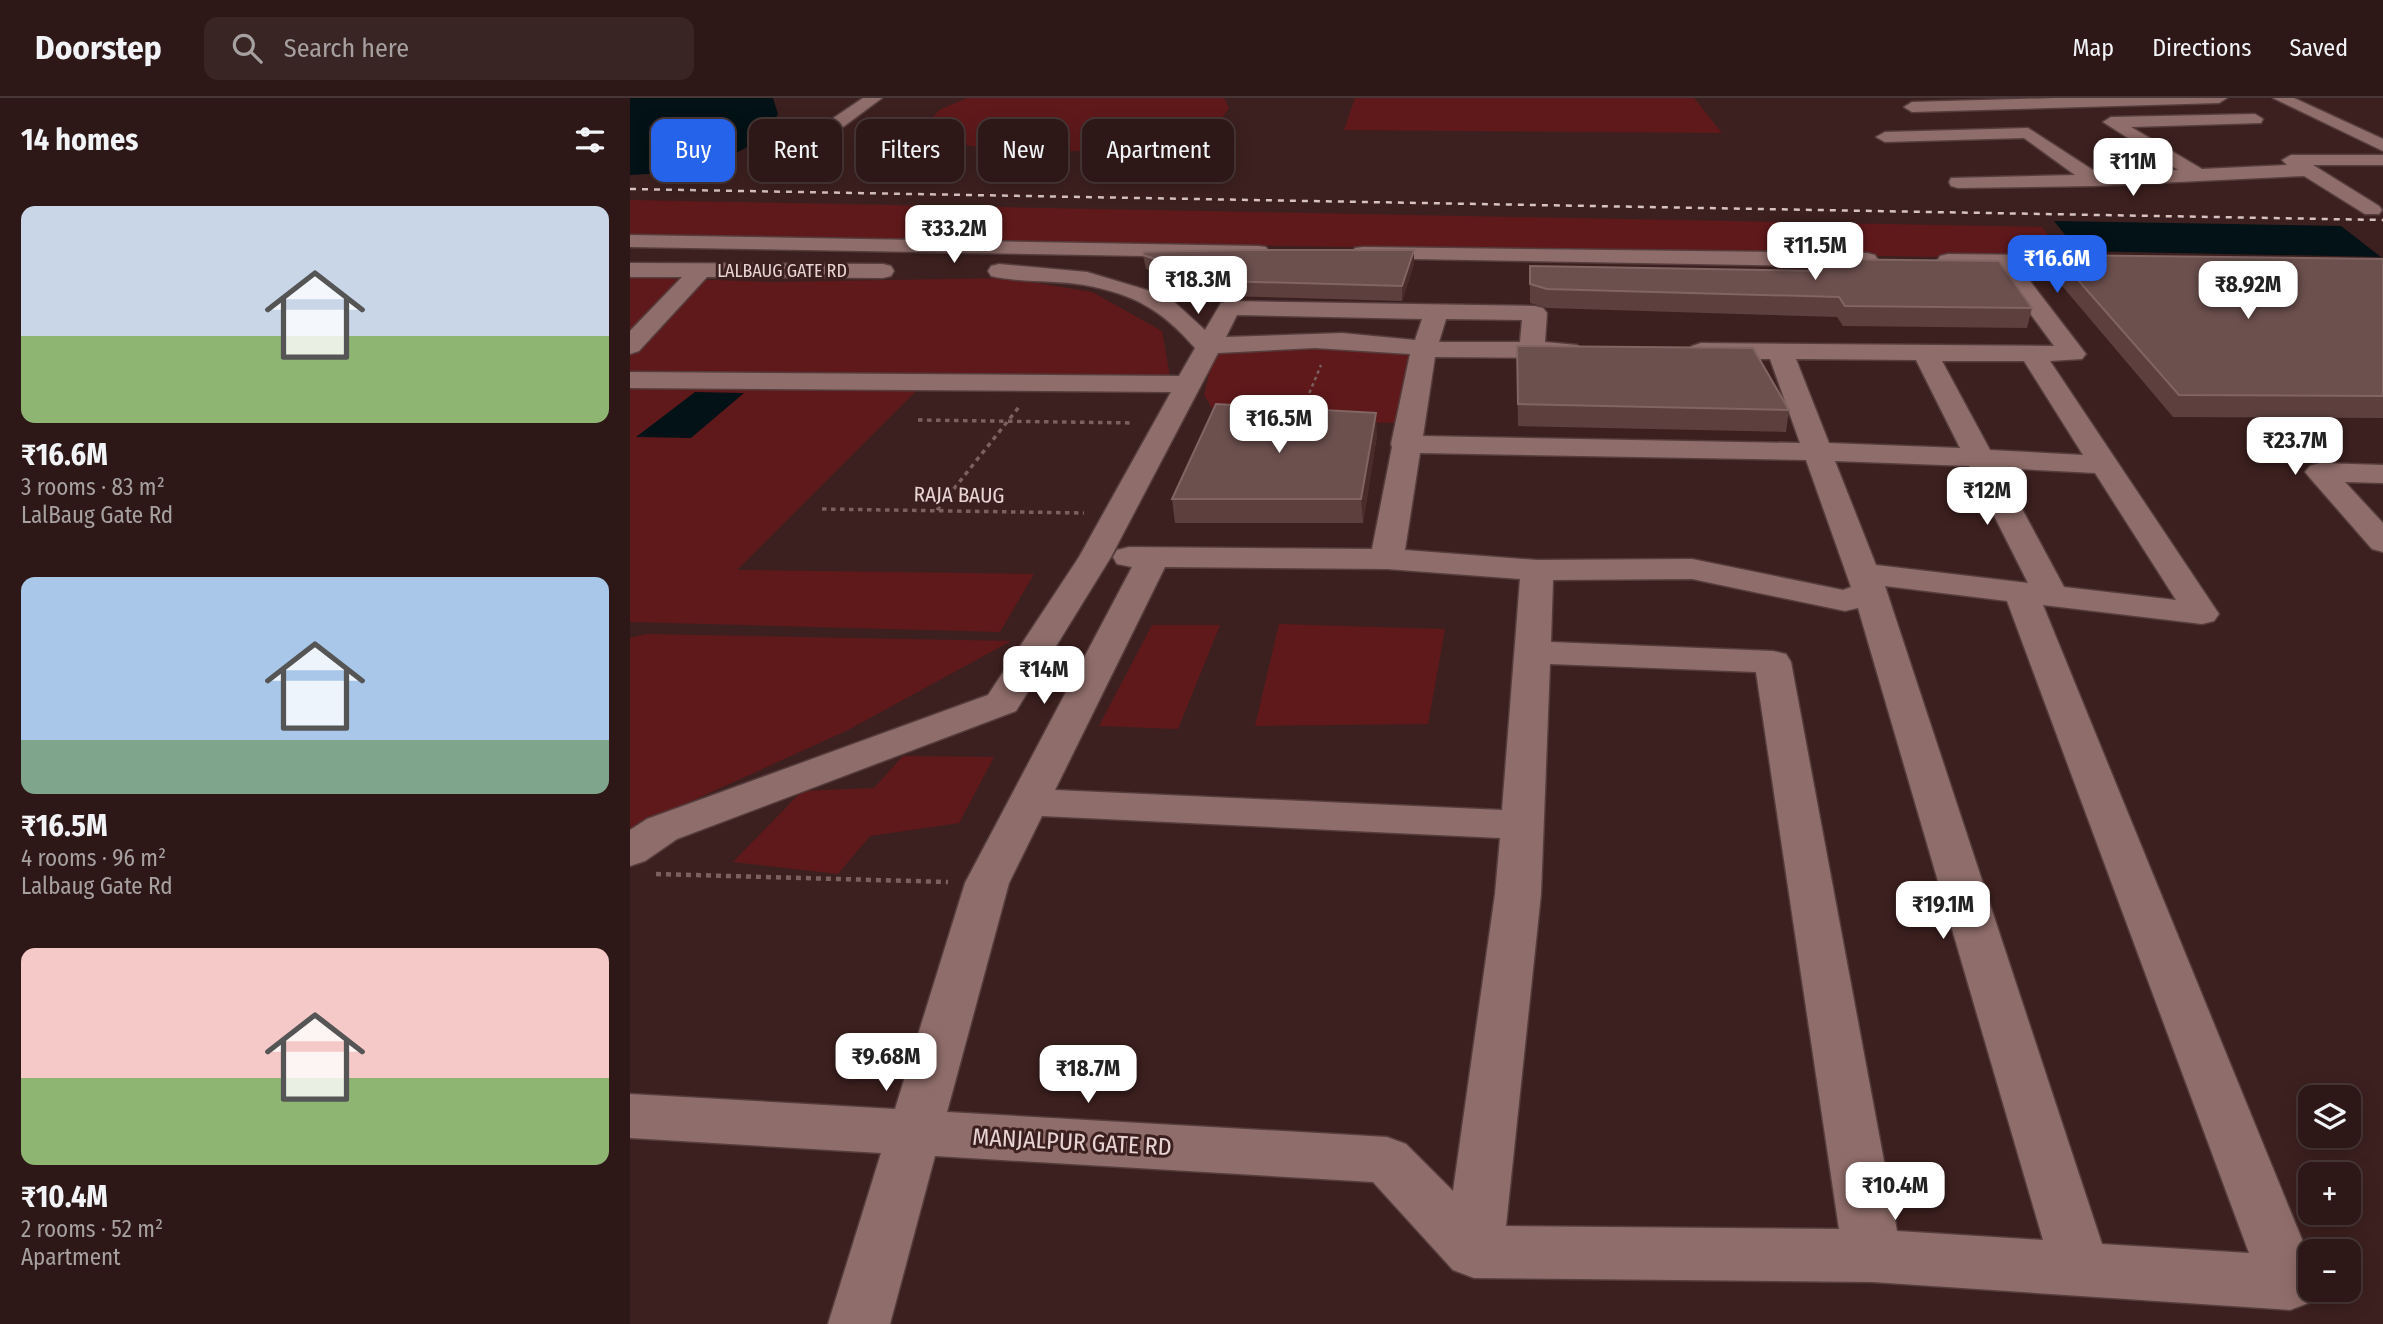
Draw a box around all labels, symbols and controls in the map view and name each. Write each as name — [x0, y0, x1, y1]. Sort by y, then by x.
search box — [204, 17, 694, 80]
text: Doorstep — [35, 28, 162, 68]
icon: search — [228, 29, 266, 67]
text: Search here — [284, 33, 409, 64]
text: Map — [2073, 34, 2114, 62]
text: Directions — [2152, 34, 2251, 62]
text: Saved — [2289, 34, 2348, 62]
chip: Buy — [651, 119, 735, 182]
chip: Rent — [749, 119, 842, 182]
chip: Filters — [856, 119, 964, 182]
chip: New — [978, 119, 1068, 182]
chip: Apartment — [1082, 119, 1234, 182]
icon: filters — [571, 121, 609, 159]
text: 14 homes — [21, 122, 138, 158]
pin: ₹11M — [2092, 139, 2174, 198]
text: ₹11M — [2110, 147, 2156, 175]
pin: ₹33.2M — [897, 206, 1011, 265]
text: ₹33.2M — [921, 214, 987, 242]
pin: ₹11.5M — [1758, 222, 1872, 282]
text: ₹11.5M — [1783, 231, 1847, 259]
pin: ₹16.6M — [2000, 236, 2114, 295]
text: ₹16.6M — [2024, 244, 2090, 272]
icon: home — [252, 252, 378, 378]
pin: ₹18.3M — [1141, 256, 1255, 316]
street label: LALBAUG GATE RD — [717, 260, 847, 282]
pin: ₹8.92M — [2191, 262, 2305, 321]
text: ₹18.3M — [1165, 265, 1231, 293]
text: ₹8.92M — [2215, 270, 2281, 298]
pin: ₹16.5M — [1222, 396, 1336, 455]
text: ₹16.5M — [1246, 404, 1312, 432]
pin: ₹23.7M — [2238, 418, 2352, 477]
text: ₹23.7M — [2263, 426, 2327, 454]
text: ₹16.6M — [21, 437, 108, 473]
pin: ₹12M — [1946, 468, 2028, 527]
text: 3 rooms · 83 m² — [21, 473, 165, 501]
text: ₹12M — [1963, 476, 2011, 504]
street label: RAJA BAUG — [913, 481, 1005, 509]
text: LalBaug Gate Rd — [21, 501, 173, 529]
icon: home — [252, 623, 378, 749]
pin: ₹14M — [1003, 646, 1085, 706]
text: ₹14M — [1019, 655, 1069, 683]
text: ₹16.5M — [21, 808, 108, 844]
text: 4 rooms · 96 m² — [21, 844, 166, 872]
text: Lalbaug Gate Rd — [21, 872, 173, 900]
pin: ₹19.1M — [1886, 882, 2000, 941]
text: ₹19.1M — [1912, 890, 1974, 918]
icon: home — [252, 994, 378, 1120]
pin: ₹9.68M — [829, 1034, 943, 1093]
text: ₹9.68M — [852, 1042, 920, 1070]
pin: ₹18.7M — [1031, 1046, 1145, 1105]
text: ₹18.7M — [1056, 1054, 1120, 1082]
map controls — [2298, 1085, 2361, 1302]
button: layers — [2298, 1085, 2361, 1148]
street label: MANJALPUR GATE RD — [972, 1123, 1172, 1161]
pin: ₹10.4M — [1838, 1162, 1952, 1222]
button: + — [2298, 1162, 2361, 1225]
text: ₹10.4M — [1862, 1171, 1928, 1199]
text: ₹10.4M — [21, 1179, 108, 1215]
text: 2 rooms · 52 m² — [21, 1215, 163, 1243]
button: − — [2298, 1239, 2361, 1302]
text: Apartment — [21, 1243, 121, 1271]

